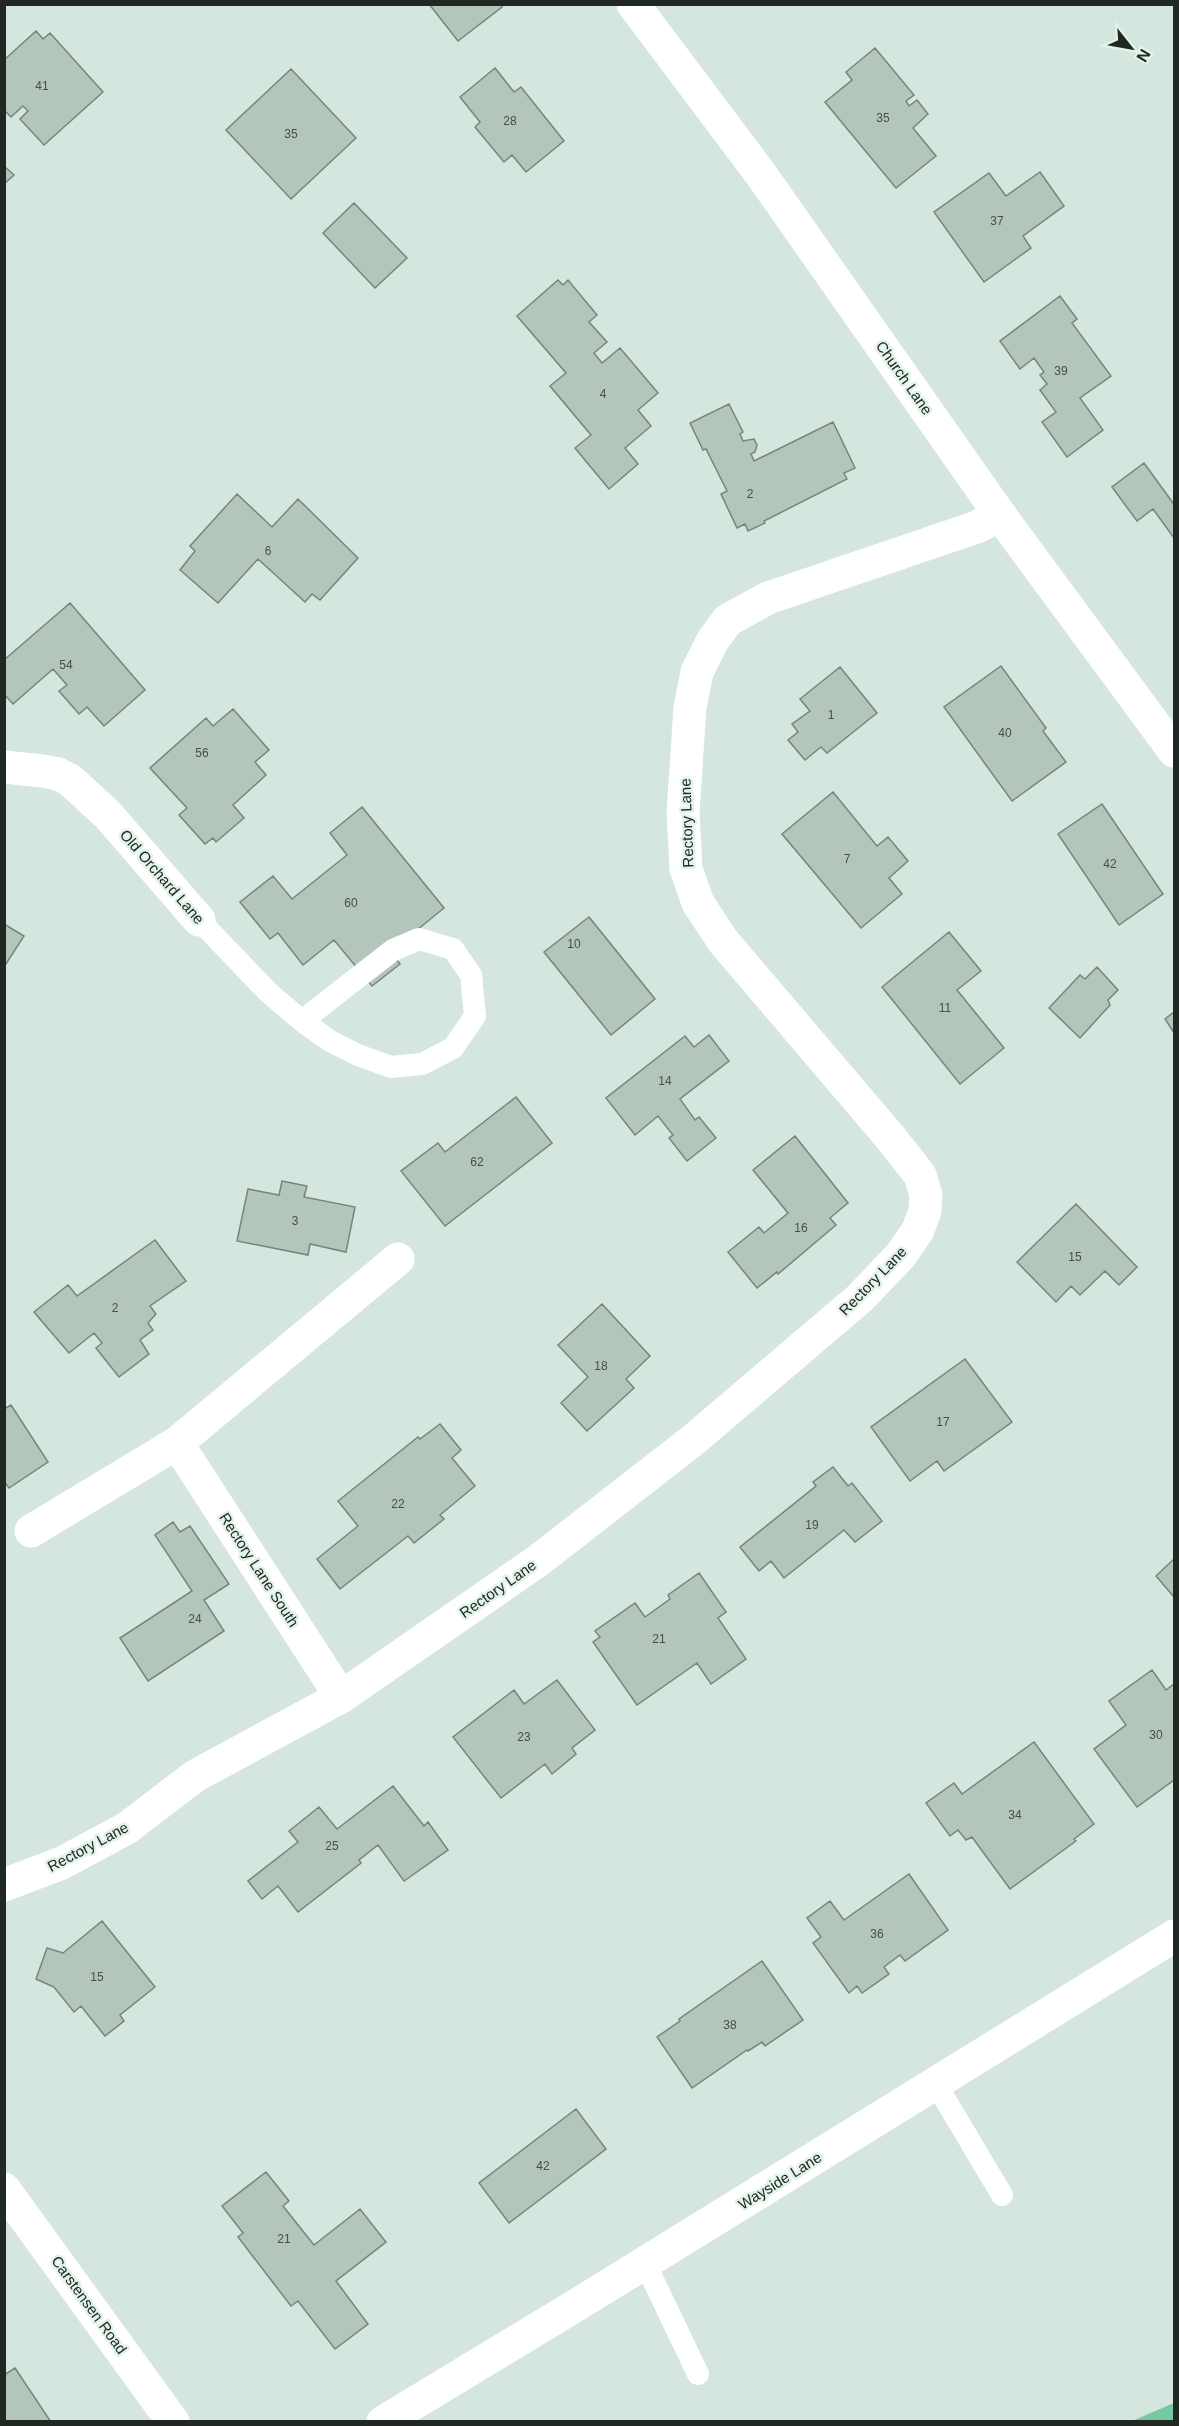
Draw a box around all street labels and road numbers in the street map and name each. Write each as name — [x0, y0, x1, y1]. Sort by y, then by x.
street label: Church Lane — [873, 338, 936, 418]
street label: Rectory Lane — [676, 778, 697, 868]
street label: Old Orchard Lane — [117, 826, 208, 927]
street label: Rectory Lane — [836, 1243, 910, 1319]
street label: Rectory Lane South — [216, 1509, 303, 1630]
street label: Rectory Lane — [456, 1556, 539, 1621]
street label: Rectory Lane — [44, 1818, 131, 1875]
street label: Wayside Lane — [735, 2148, 824, 2213]
street label: Carstensen Road — [48, 2252, 131, 2357]

